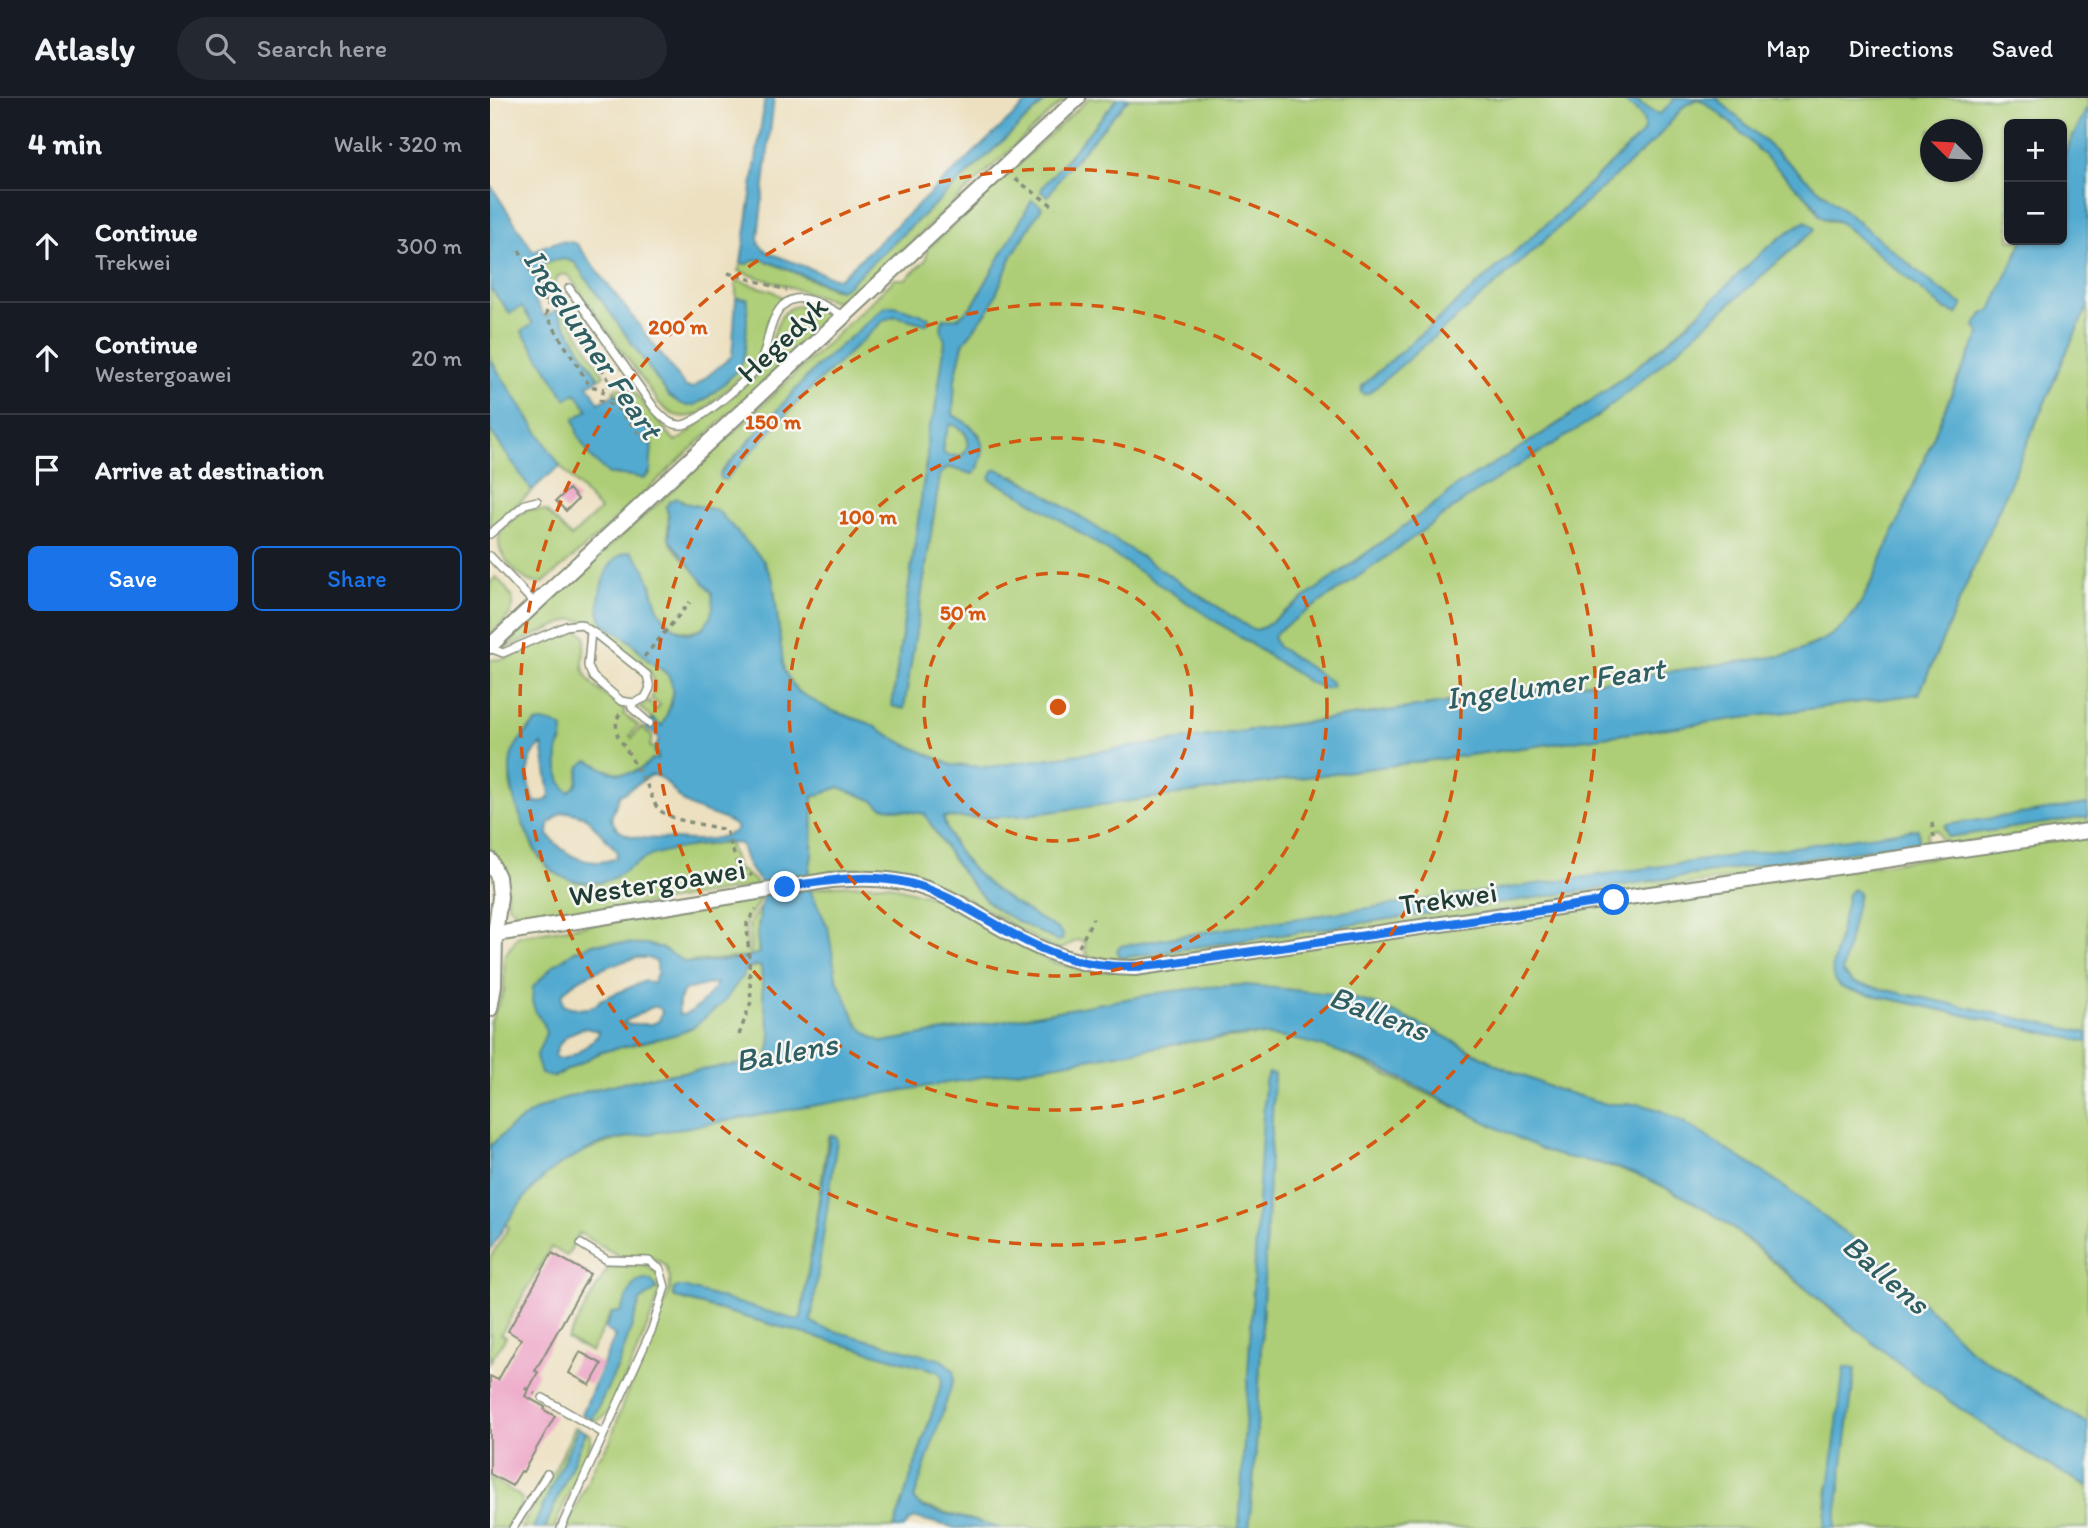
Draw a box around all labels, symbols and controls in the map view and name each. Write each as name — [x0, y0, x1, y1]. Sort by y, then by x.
search box — [177, 17, 667, 80]
text: Atlasly — [35, 29, 135, 68]
icon: search — [201, 29, 239, 67]
text: Search here — [257, 32, 387, 64]
text: Map — [1766, 34, 1810, 63]
text: Directions — [1848, 34, 1954, 63]
text: Saved — [1992, 34, 2053, 63]
north arrow — [1920, 119, 1983, 182]
map controls — [2004, 119, 2067, 245]
button: + — [2004, 119, 2067, 182]
text: 4 min — [28, 125, 102, 162]
text: Walk · 320 m — [334, 130, 462, 158]
button: − — [2004, 182, 2067, 245]
text: Continue — [95, 216, 198, 248]
icon: ahead — [28, 227, 66, 265]
text: 300 m — [397, 232, 462, 260]
water label: Ingelumer Feart — [516, 242, 672, 449]
text: Trekwei — [95, 248, 171, 276]
street label: Hegedyk — [729, 287, 835, 390]
text: 200 m — [648, 314, 708, 339]
text: Continue — [95, 328, 198, 360]
icon: ahead — [28, 339, 66, 377]
text: 20 m — [411, 344, 462, 372]
text: Westergoawei — [95, 360, 232, 388]
text: 150 m — [745, 409, 801, 434]
icon: arrive — [28, 451, 66, 489]
text: Arrive at destination — [95, 454, 324, 486]
text: 100 m — [839, 504, 897, 529]
button: Save — [28, 546, 238, 611]
button: Share — [252, 546, 462, 611]
text: 50 m — [940, 600, 987, 625]
water label: Ingelumer Feart — [1443, 648, 1670, 717]
centre of rings — [1046, 695, 1070, 719]
street label: Westergoawei — [566, 850, 748, 914]
route end — [769, 871, 800, 902]
street label: Trekwei — [1397, 873, 1499, 923]
route start — [1598, 884, 1629, 915]
water label: Ballens — [1324, 977, 1436, 1050]
water label: Ballens — [732, 1024, 842, 1080]
water label: Ballens — [1835, 1226, 1939, 1323]

